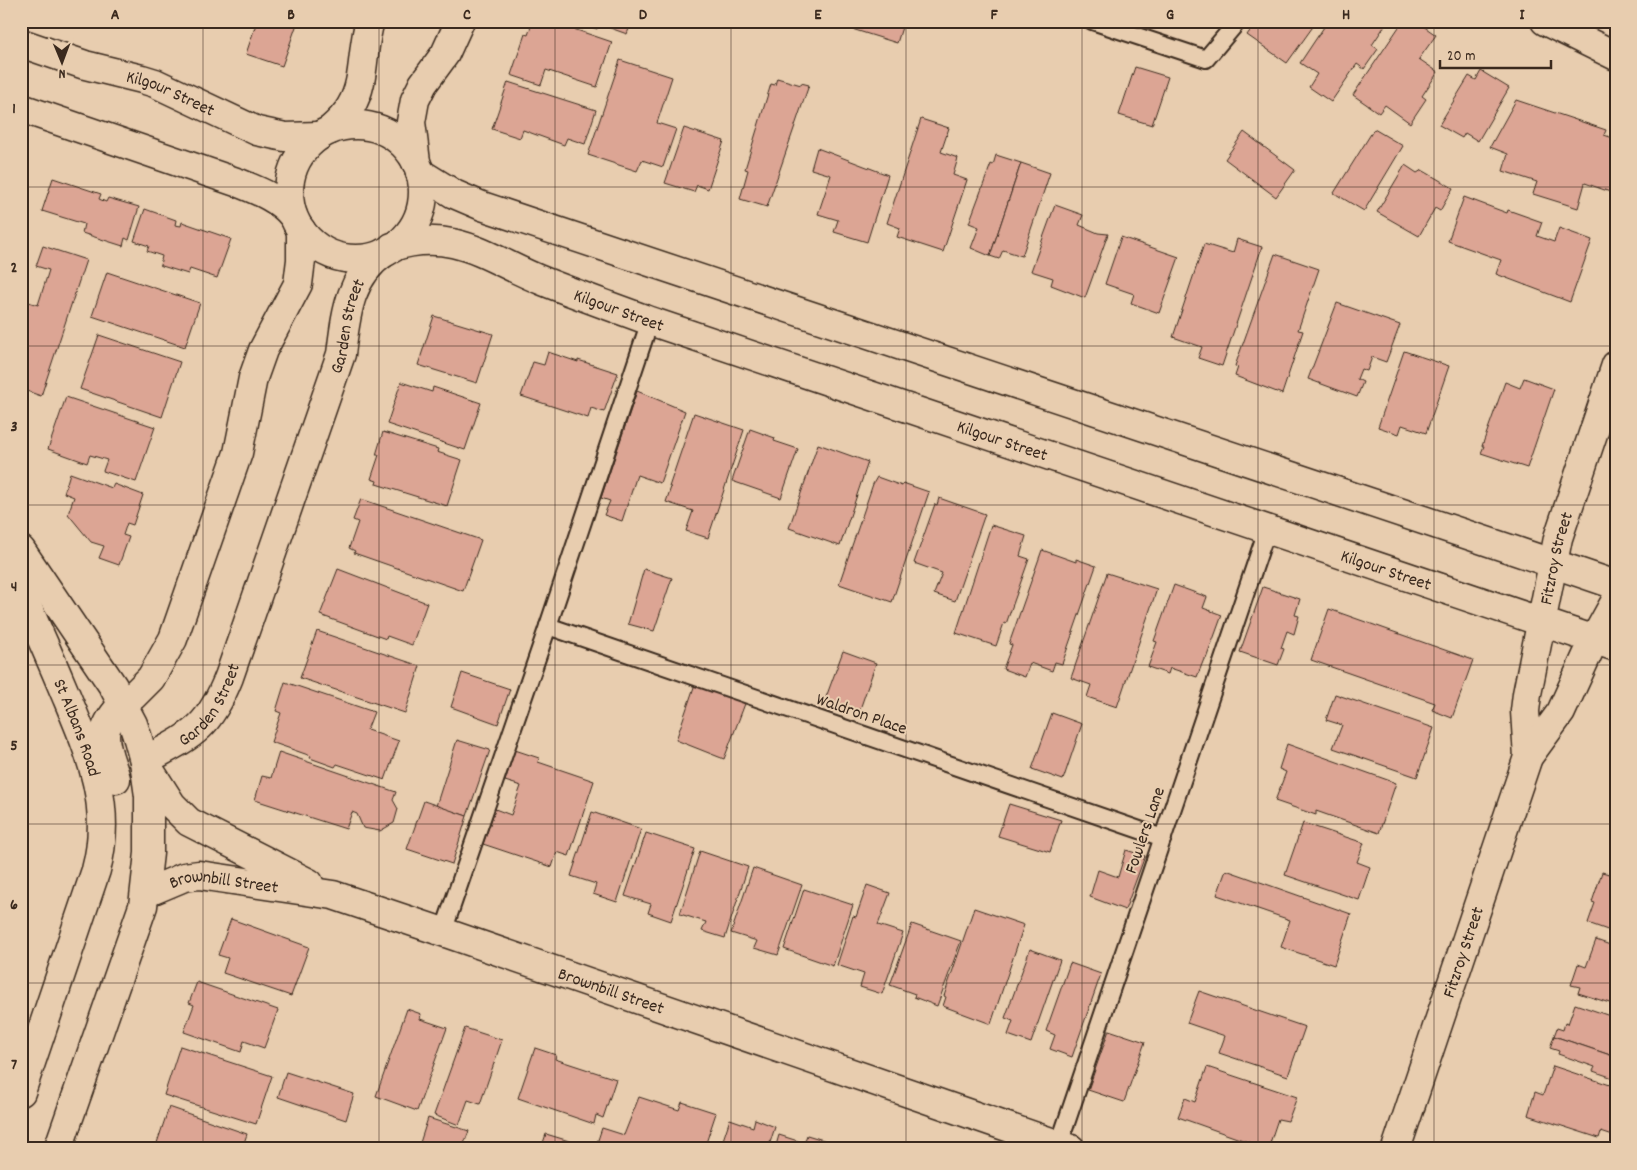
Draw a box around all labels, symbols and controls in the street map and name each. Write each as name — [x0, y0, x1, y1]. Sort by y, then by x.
text: A — [111, 4, 120, 27]
text: B — [287, 4, 295, 27]
text: C — [463, 4, 471, 27]
text: D — [639, 4, 648, 27]
text: E — [814, 4, 822, 27]
text: F — [990, 4, 998, 27]
text: G — [1166, 4, 1174, 27]
text: H — [1342, 4, 1350, 27]
text: I — [1520, 4, 1526, 27]
north arrow — [38, 38, 88, 88]
scale bar — [1440, 38, 1551, 70]
text: 20 m — [1447, 46, 1475, 68]
text: N — [58, 63, 66, 83]
street label: Kilgour Street — [123, 66, 219, 124]
text: 1 — [12, 98, 16, 121]
text: 2 — [11, 257, 18, 280]
street label: Garden Street — [325, 275, 373, 378]
street label: Kilgour Street — [570, 284, 667, 340]
street label: Kilgour Street — [953, 415, 1051, 469]
text: 3 — [10, 416, 18, 439]
street label: Fitzroy Street — [1535, 509, 1581, 607]
street label: Kilgour Street — [1337, 545, 1434, 599]
text: 4 — [11, 576, 17, 599]
street label: Garden Street — [174, 660, 248, 754]
street label: St Albans Road — [45, 675, 105, 780]
street label: Waldron Place — [812, 688, 910, 743]
text: 5 — [10, 735, 18, 758]
street label: Fowlers Lane — [1120, 784, 1173, 878]
street label: Brownbill Street — [166, 865, 280, 902]
text: 6 — [10, 894, 18, 917]
street label: Fitzroy Street — [1438, 903, 1492, 1002]
street label: Brownbill Street — [554, 963, 667, 1023]
text: 7 — [11, 1054, 17, 1077]

